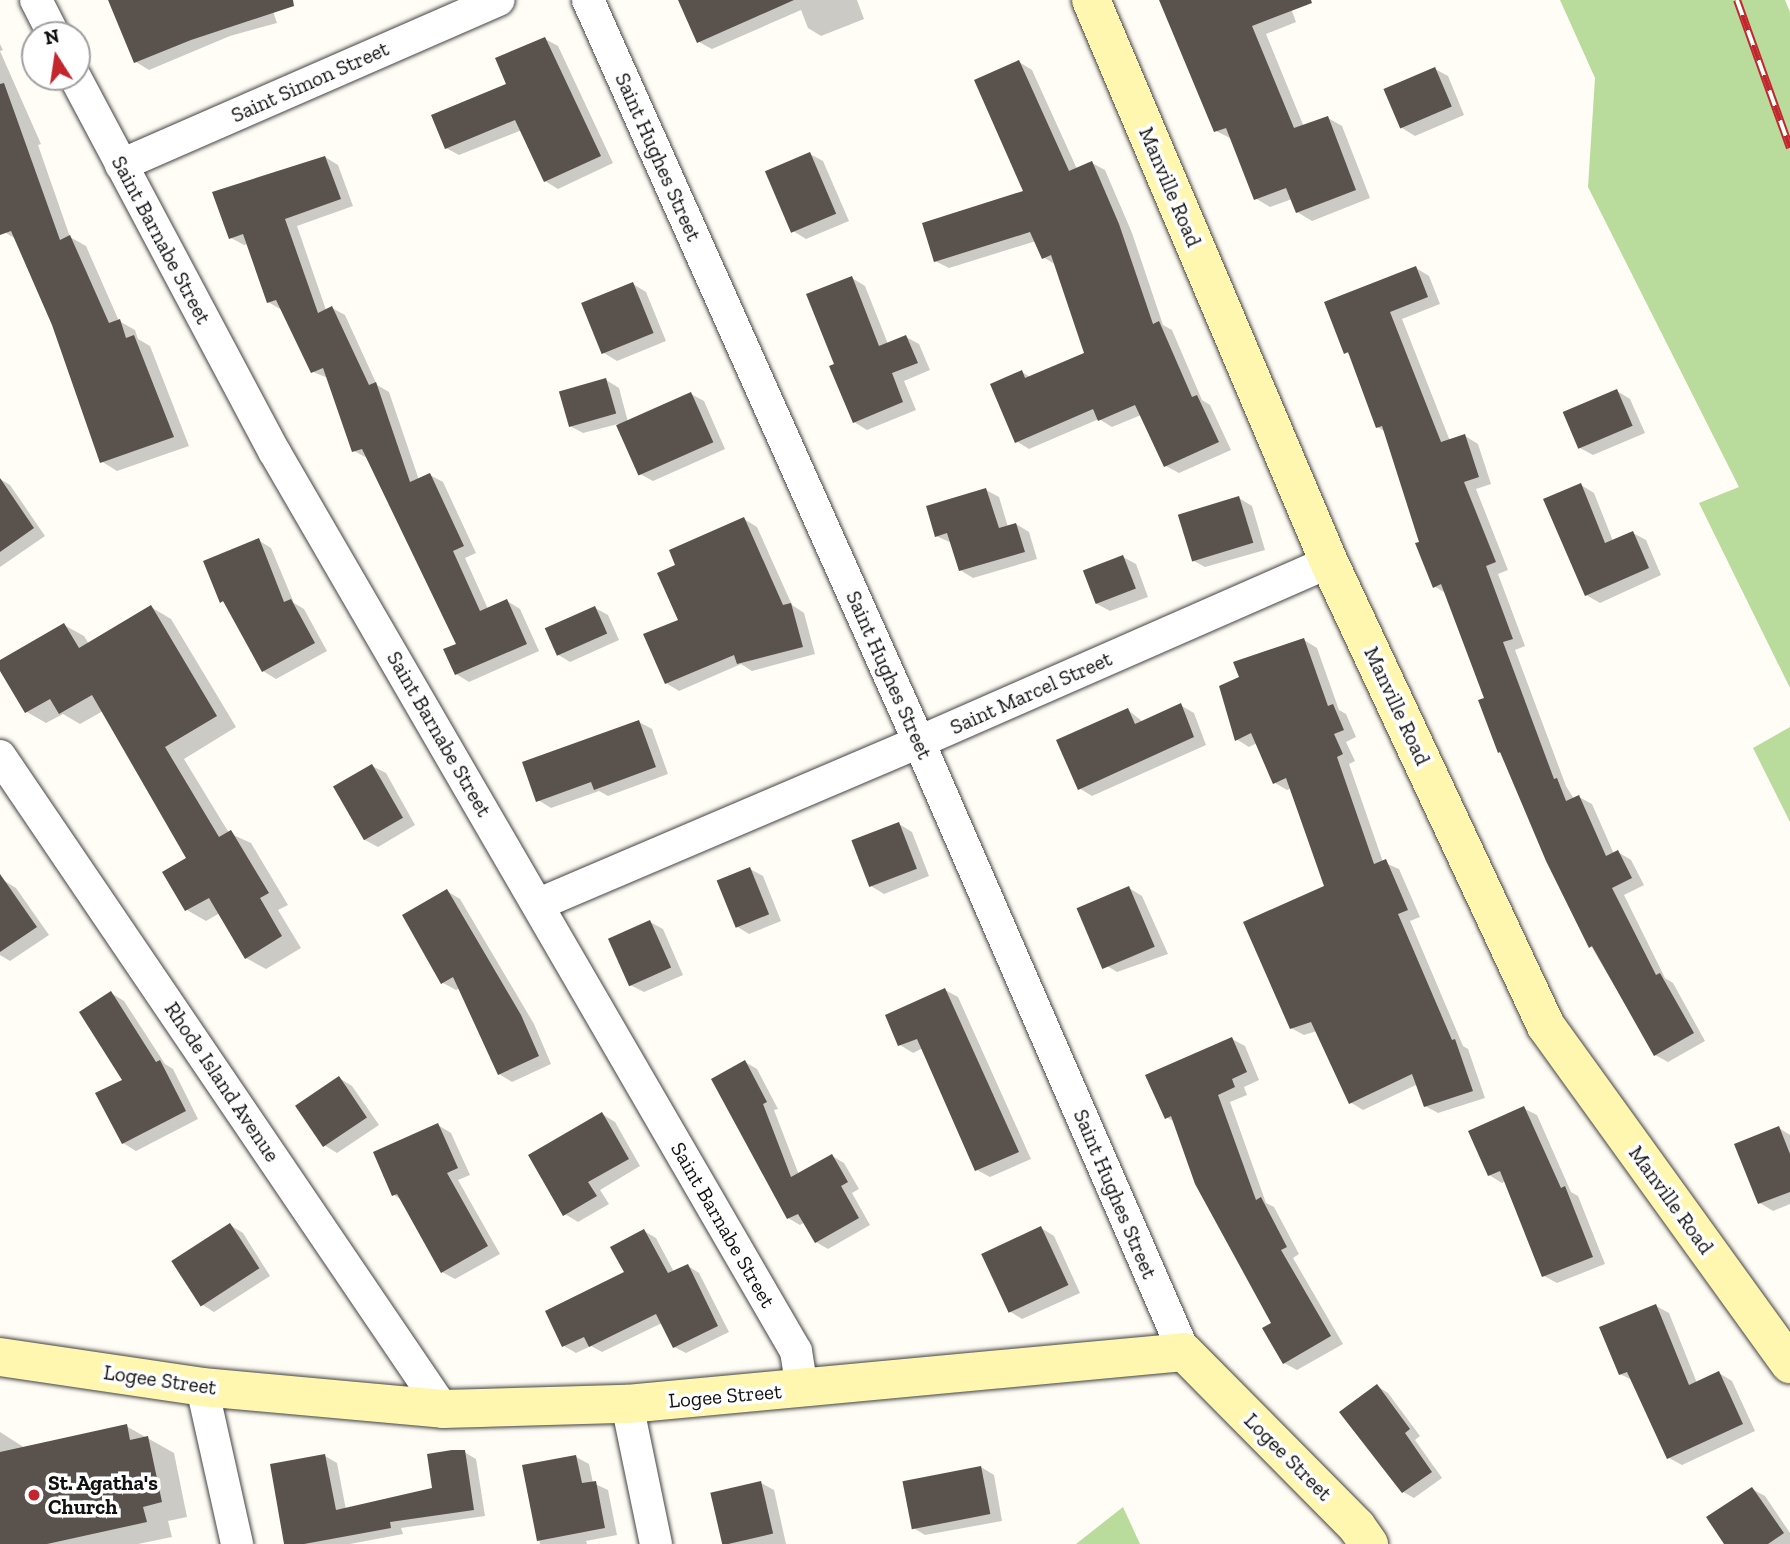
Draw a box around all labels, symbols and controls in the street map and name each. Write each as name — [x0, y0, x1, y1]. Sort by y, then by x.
north arrow — [21, 21, 91, 91]
text: N — [42, 24, 61, 50]
street label: Saint Simon Street — [227, 36, 393, 128]
street label: Saint Hughes Street — [610, 69, 706, 245]
street label: Manville Road — [1133, 123, 1207, 251]
street label: Saint Barnabe Street — [106, 152, 216, 328]
street label: Saint Hughes Street — [841, 587, 937, 763]
street label: Manville Road — [1359, 643, 1435, 769]
street label: Saint Marcel Street — [946, 646, 1116, 740]
street label: Saint Barnabe Street — [381, 647, 497, 821]
street label: Rhode Island Avenue — [159, 997, 285, 1167]
street label: Saint Hughes Street — [1068, 1106, 1162, 1282]
street label: Saint Barnabe Street — [665, 1138, 781, 1312]
street label: Manville Road — [1623, 1141, 1719, 1259]
street label: Logee Street — [102, 1360, 218, 1400]
street label: Logee Street — [667, 1378, 783, 1414]
street label: Logee Street — [1239, 1408, 1337, 1506]
place label: St. Agatha's Church — [48, 1470, 158, 1520]
marker: St. Agatha's Church — [26, 1487, 42, 1503]

